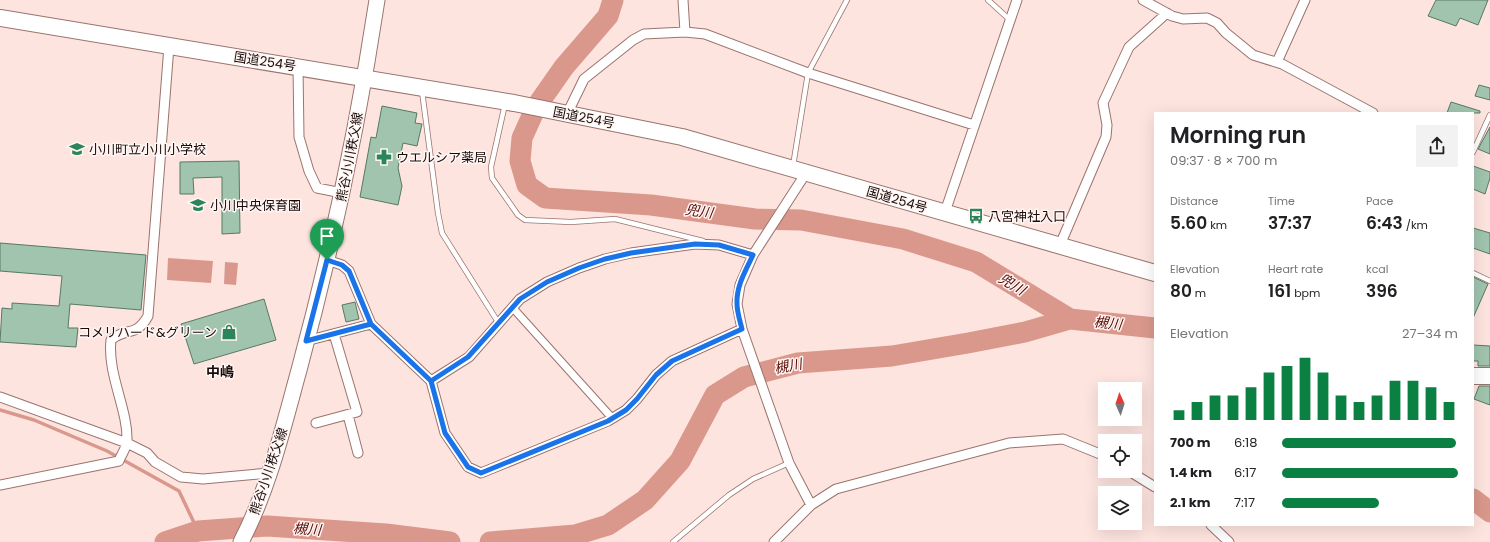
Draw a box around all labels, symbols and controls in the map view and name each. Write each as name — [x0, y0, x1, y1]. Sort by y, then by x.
street label: 国道254号 — [232, 47, 297, 76]
street label: 国道254号 — [551, 102, 617, 133]
street label: 熊谷小川秩父線 — [331, 111, 367, 204]
text: Morning run — [1170, 120, 1306, 151]
button: share — [1416, 125, 1458, 167]
school or university icon: 小川町立小川小学校 — [68, 140, 86, 158]
place label: 小川町立小川小学校 — [89, 140, 206, 159]
pharmacy icon: ウエルシア薬局 — [375, 148, 393, 166]
place label: ウエルシア薬局 — [396, 148, 487, 167]
text: 09:37 · 8 × 700 m — [1170, 151, 1277, 170]
street label: 国道254号 — [864, 182, 930, 217]
text: Distance — [1170, 193, 1218, 209]
text: Time — [1268, 193, 1295, 209]
text: Pace — [1366, 193, 1393, 209]
school or university icon: 小川中央保育園 — [189, 196, 207, 214]
place label: 小川中央保育園 — [210, 196, 301, 215]
water label: 兜川 — [684, 199, 716, 223]
bus stop icon: 八宮神社入口 — [967, 207, 985, 225]
place label: 八宮神社入口 — [988, 207, 1066, 226]
text: 5.60 — [1170, 211, 1207, 235]
text: 37:37 — [1268, 211, 1311, 235]
text: 6:43 — [1366, 211, 1403, 235]
text: km — [1207, 217, 1227, 233]
text: /km — [1403, 217, 1428, 233]
pin — [310, 219, 344, 260]
icon: arrive — [316, 225, 338, 247]
text: Elevation — [1170, 261, 1220, 277]
text: Heart rate — [1268, 261, 1323, 277]
text: kcal — [1366, 261, 1388, 277]
water label: 兜川 — [995, 268, 1031, 301]
text: 80 — [1170, 279, 1192, 303]
text: 161 — [1268, 279, 1291, 303]
text: 396 — [1366, 279, 1398, 303]
text: m — [1192, 285, 1206, 301]
text: bpm — [1291, 285, 1320, 301]
water label: 槻川 — [1093, 312, 1125, 335]
place label: コメリハード&グリーン — [78, 323, 217, 342]
shop icon: コメリハード&グリーン — [220, 323, 238, 341]
text: Elevation — [1170, 324, 1229, 343]
text: 27–34 m — [1402, 324, 1458, 343]
water label: 槻川 — [772, 353, 806, 378]
district label: 中嶋 — [206, 362, 234, 382]
north arrow — [1098, 382, 1142, 426]
map controls — [1098, 382, 1142, 530]
street label: 熊谷小川秩父線 — [245, 425, 292, 517]
text: 700 m — [1170, 433, 1210, 452]
text: 6:18 — [1234, 433, 1257, 452]
button: locate — [1098, 434, 1142, 478]
text: 1.4 km — [1170, 463, 1212, 482]
text: 6:17 — [1234, 463, 1256, 482]
button: layers — [1098, 486, 1142, 530]
text: 2.1 km — [1170, 493, 1211, 512]
text: 7:17 — [1234, 493, 1255, 512]
water label: 槻川 — [292, 518, 324, 540]

